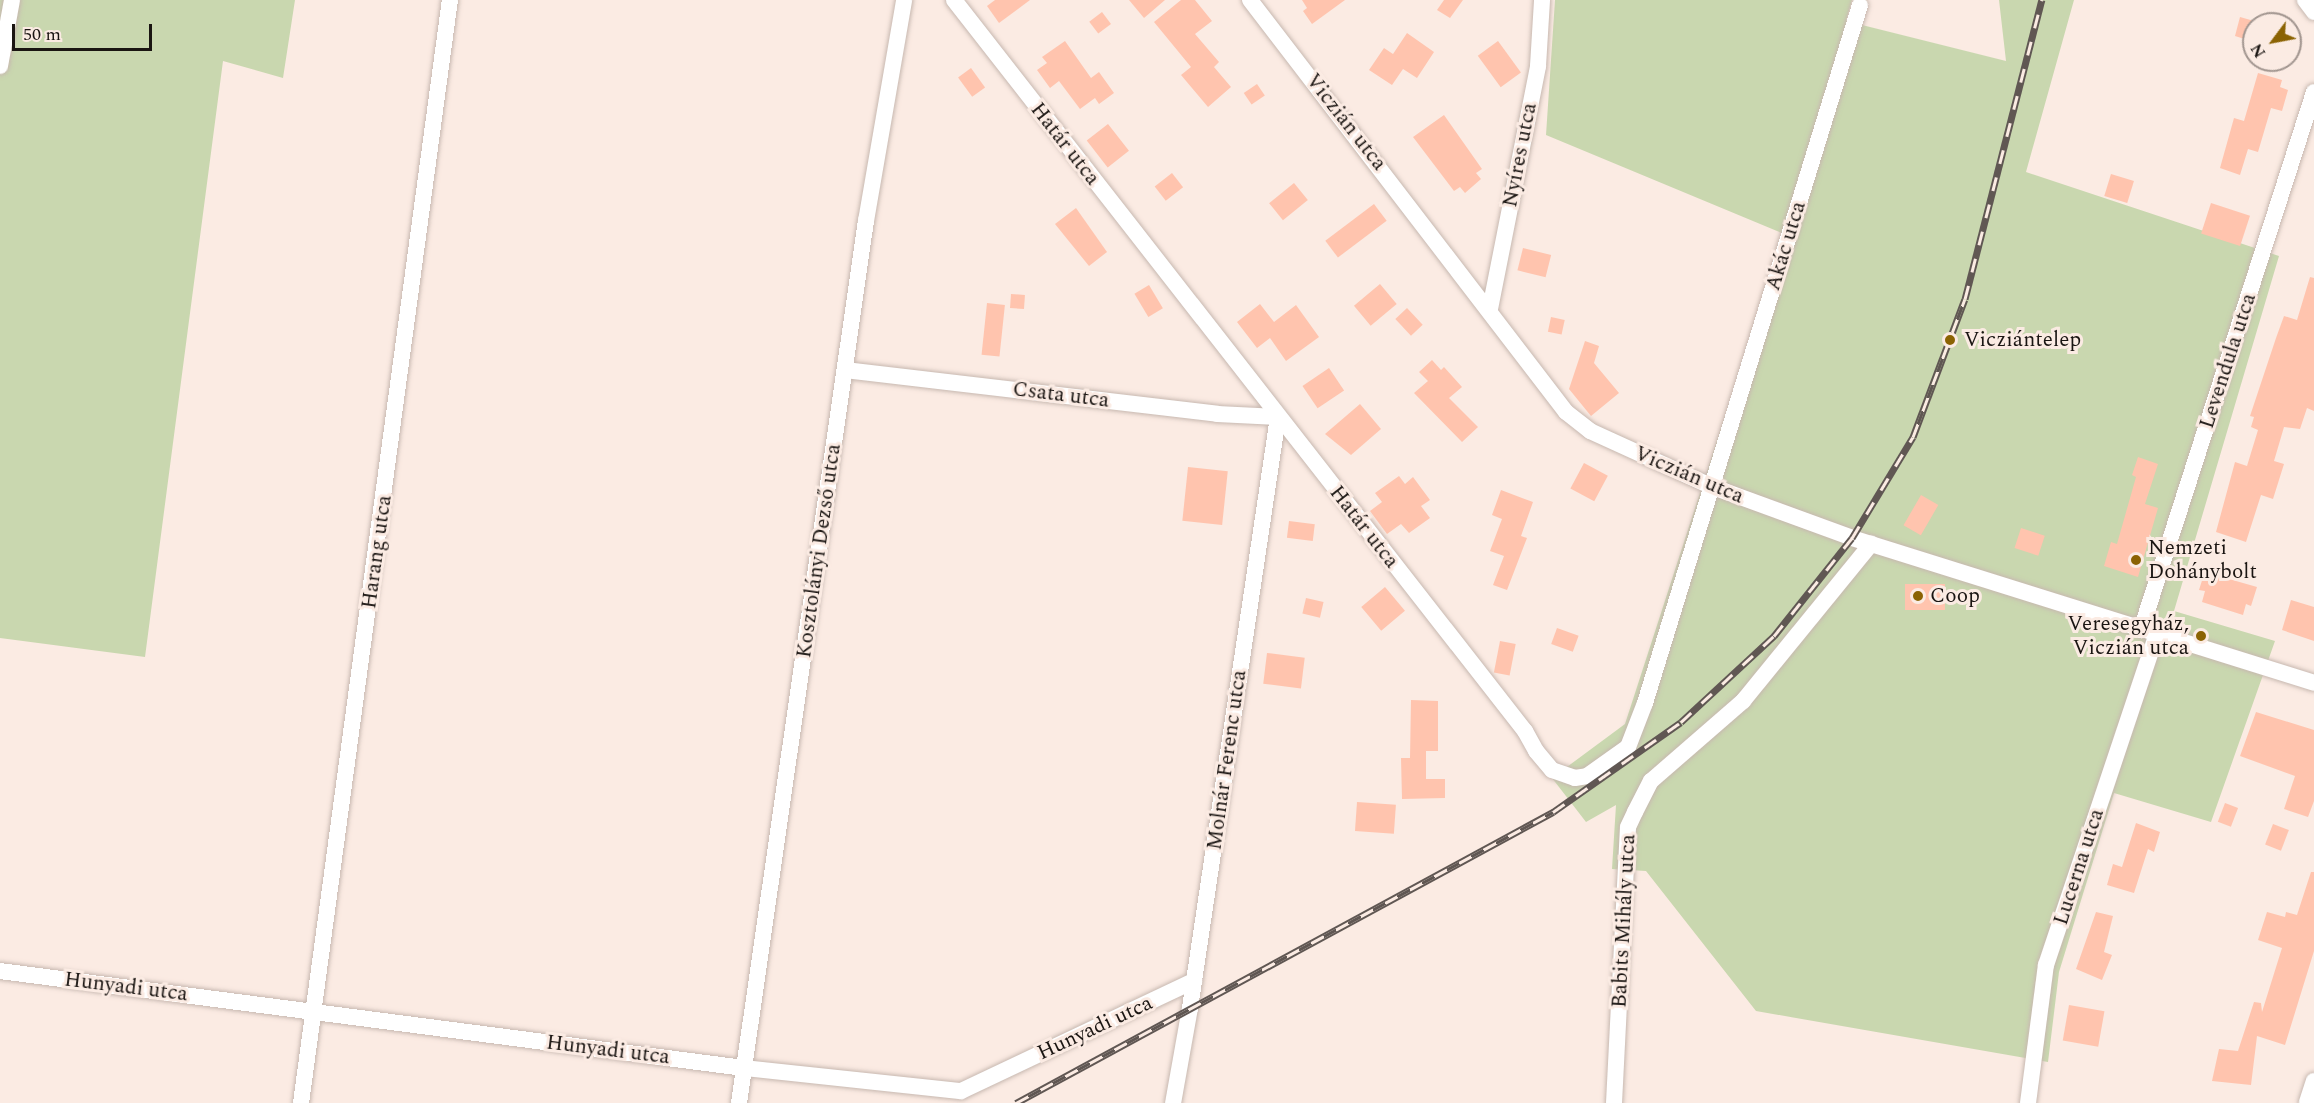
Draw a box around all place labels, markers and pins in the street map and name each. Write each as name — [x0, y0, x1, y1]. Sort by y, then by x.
place label: Vicziántelep — [1964, 327, 2081, 353]
marker: Vicziántelep — [1941, 331, 1959, 349]
place label: Nemzeti Dohánybolt — [2148, 535, 2257, 585]
marker: Nemzeti Dohánybolt — [2129, 553, 2143, 567]
place label: Coop — [1930, 583, 1980, 609]
marker: Coop — [1911, 589, 1925, 603]
place label: Veresegyház, Viczián utca — [2068, 611, 2189, 661]
marker: Veresegyház, Viczián utca — [2194, 629, 2208, 643]

